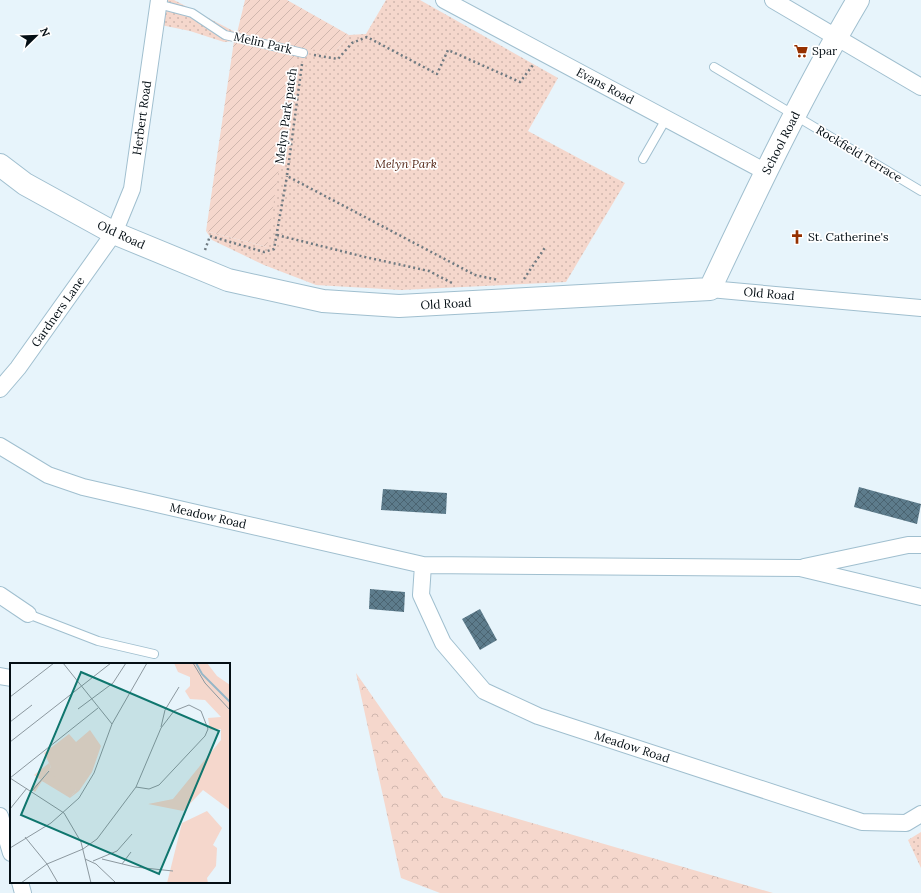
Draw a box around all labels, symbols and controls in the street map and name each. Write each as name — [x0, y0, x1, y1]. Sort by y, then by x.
north arrow — [16, 16, 56, 56]
text: N — [37, 25, 54, 39]
street label: Melin Park — [232, 29, 294, 57]
supermarket icon: Spar — [793, 43, 809, 59]
place label: Spar — [812, 43, 838, 58]
street label: Evans Road — [574, 64, 637, 107]
street label: Melyn Park patch — [271, 67, 300, 165]
street label: Herbert Road — [129, 80, 154, 156]
street label: School Road — [758, 109, 803, 177]
street label: Rockfield Terrace — [813, 122, 905, 185]
park label: Melyn Park — [375, 156, 437, 171]
street label: Old Road — [95, 217, 147, 252]
church icon: St. Catherine's — [789, 229, 805, 245]
place label: St. Catherine's — [808, 229, 889, 244]
street label: Gardners Lane — [28, 273, 88, 350]
street label: Old Road — [743, 284, 795, 303]
street label: Old Road — [420, 295, 472, 312]
street label: Meadow Road — [168, 499, 248, 532]
inset map — [10, 663, 230, 883]
street label: Meadow Road — [593, 727, 672, 766]

